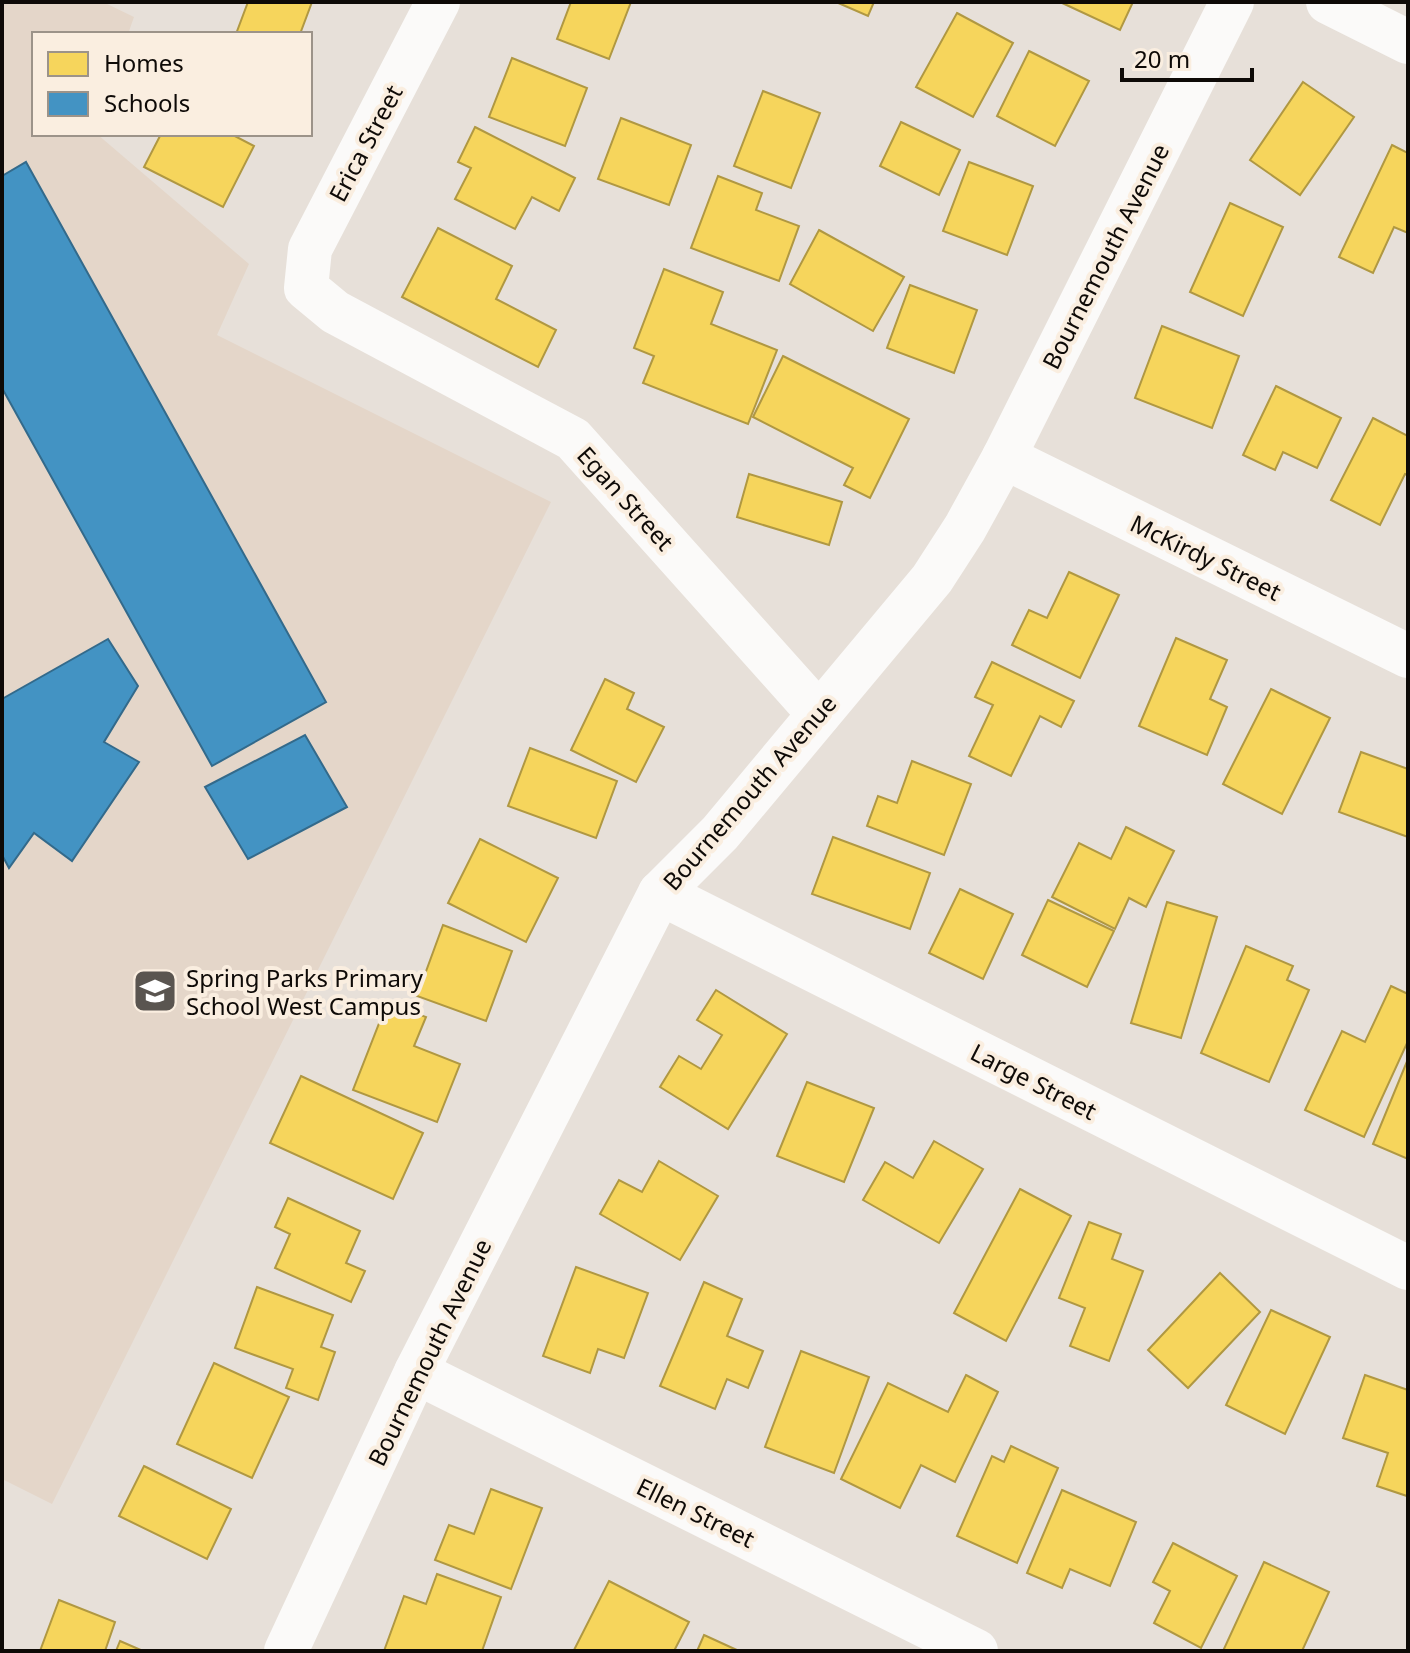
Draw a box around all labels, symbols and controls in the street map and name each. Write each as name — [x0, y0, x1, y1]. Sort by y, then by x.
legend — [32, 32, 312, 136]
scale bar — [1122, 32, 1252, 82]
text: 20 m — [1134, 42, 1190, 75]
text: Homes — [104, 46, 184, 79]
street label: Erica Street — [320, 79, 410, 207]
text: Schools — [104, 86, 190, 119]
street label: Bournemouth Avenue — [1034, 138, 1176, 374]
street label: Egan Street — [570, 439, 682, 557]
street label: McKirdy Street — [1125, 506, 1287, 608]
street label: Bournemouth Avenue — [655, 687, 843, 897]
place label: Spring Parks Primary School West Campus — [186, 961, 424, 1022]
school or university icon: Spring Parks Primary School West Campus — [131, 967, 179, 1015]
street label: Large Street — [965, 1035, 1103, 1127]
street label: Bournemouth Avenue — [360, 1233, 498, 1471]
street label: Ellen Street — [632, 1469, 761, 1555]

